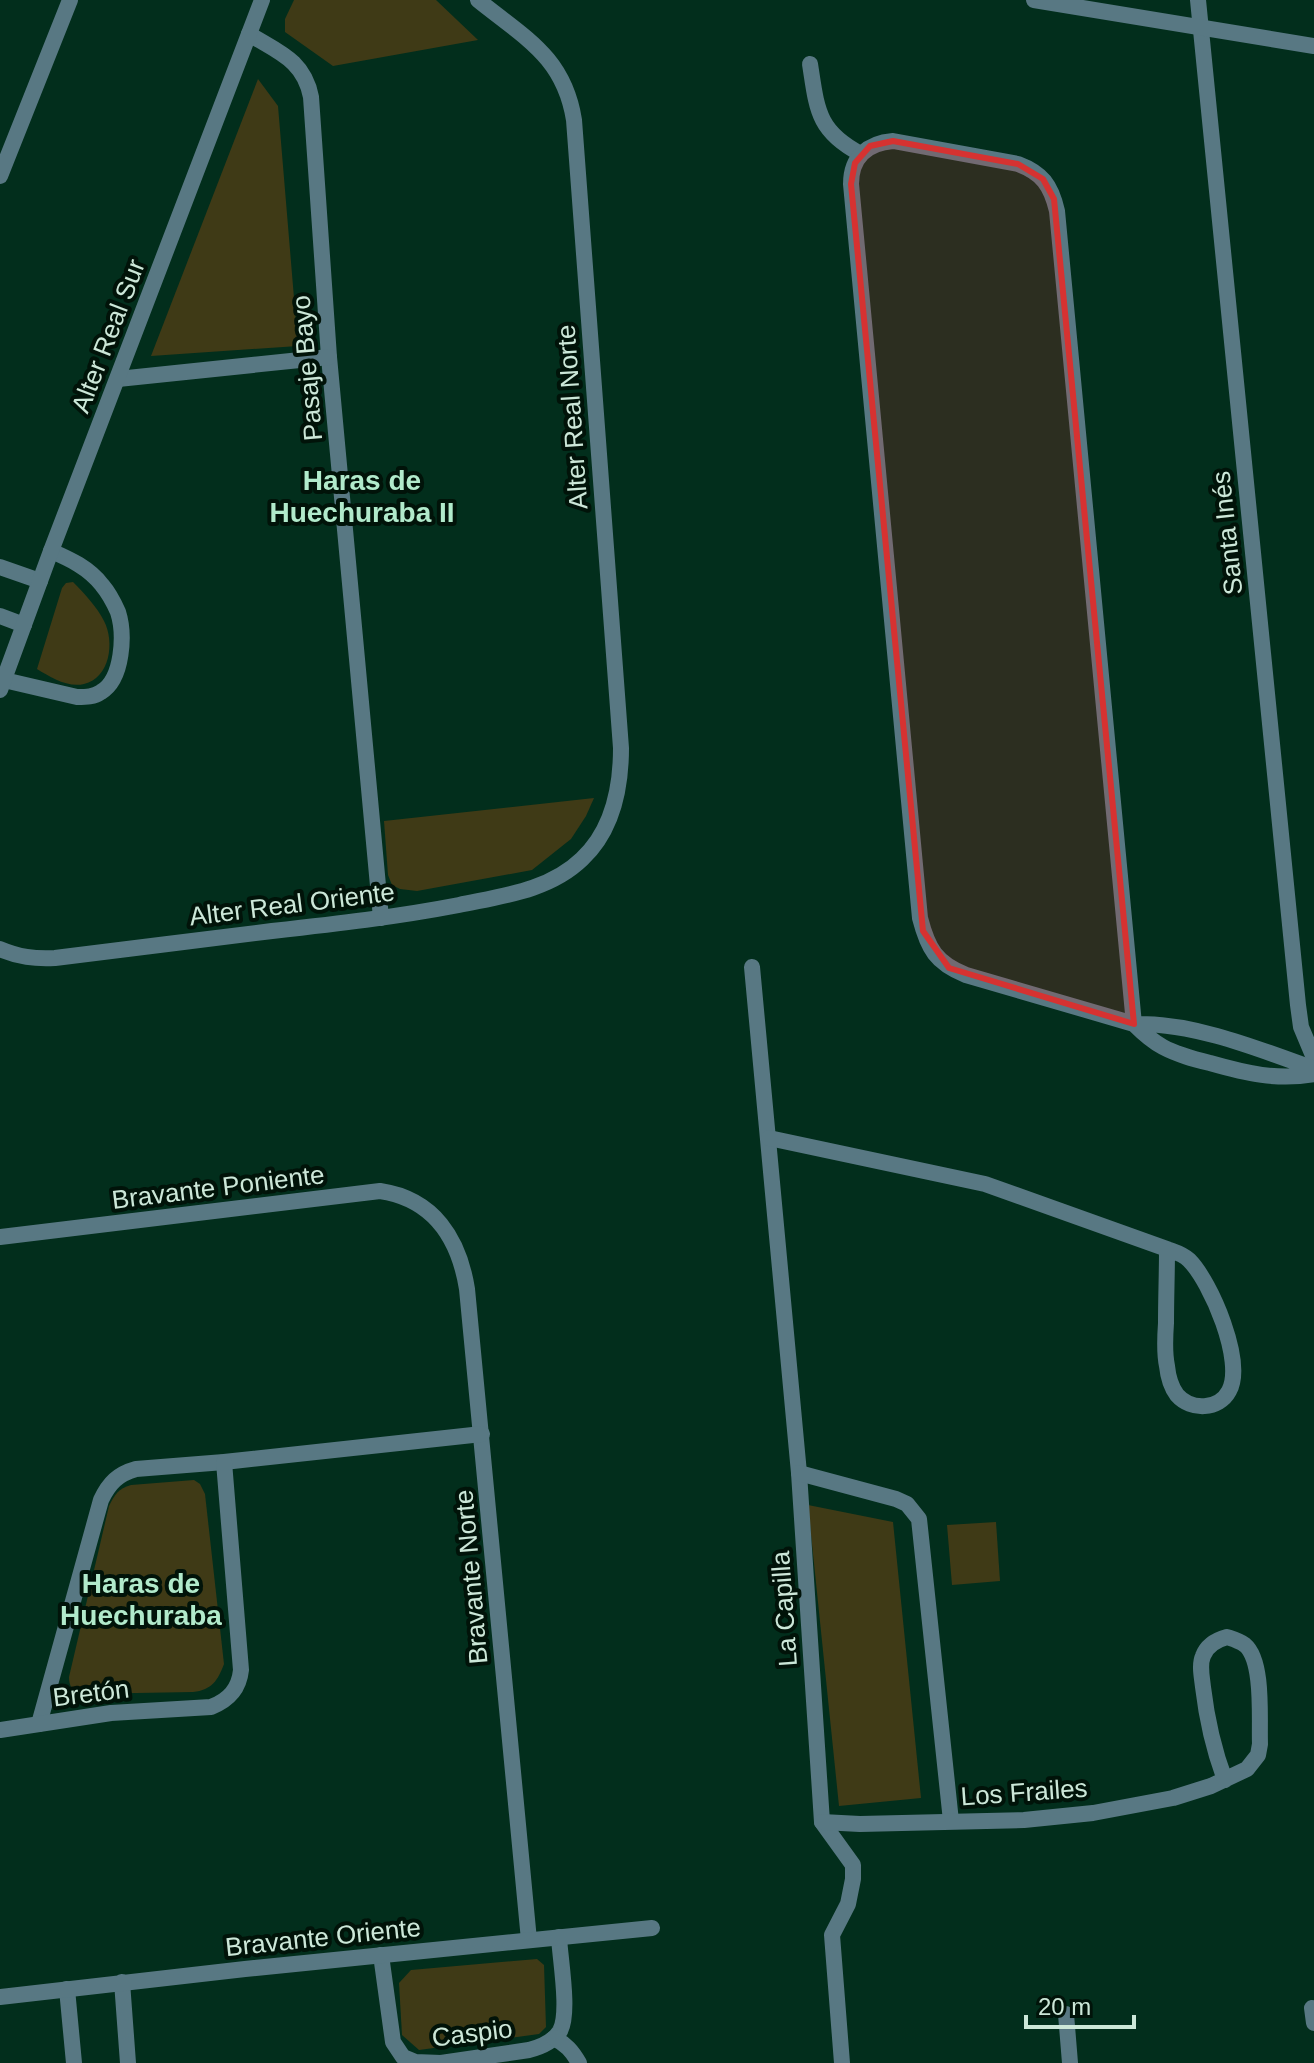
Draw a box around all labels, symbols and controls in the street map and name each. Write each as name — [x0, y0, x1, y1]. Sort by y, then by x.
street label: Alter Real Sur — [65, 255, 151, 417]
street label: Pasaje Bayo — [286, 294, 328, 442]
street label: Alter Real Norte — [551, 324, 593, 510]
district label: Haras de Huechuraba II — [269, 465, 455, 528]
street label: Santa Inés — [1206, 470, 1248, 596]
street label: Alter Real Oriente — [188, 877, 396, 931]
street label: Bravante Poniente — [110, 1159, 326, 1215]
street label: Bravante Norte — [448, 1489, 494, 1665]
street label: La Capilla — [765, 1550, 803, 1668]
district label: Haras de Huechuraba — [60, 1568, 222, 1631]
street label: Bretón — [51, 1673, 131, 1713]
street label: Los Frailes — [960, 1773, 1088, 1811]
street label: Bravante Oriente — [224, 1912, 422, 1962]
scale bar — [1026, 1979, 1134, 2029]
text: 20 m — [1038, 1993, 1091, 2020]
street label: Caspio — [430, 2013, 514, 2053]

